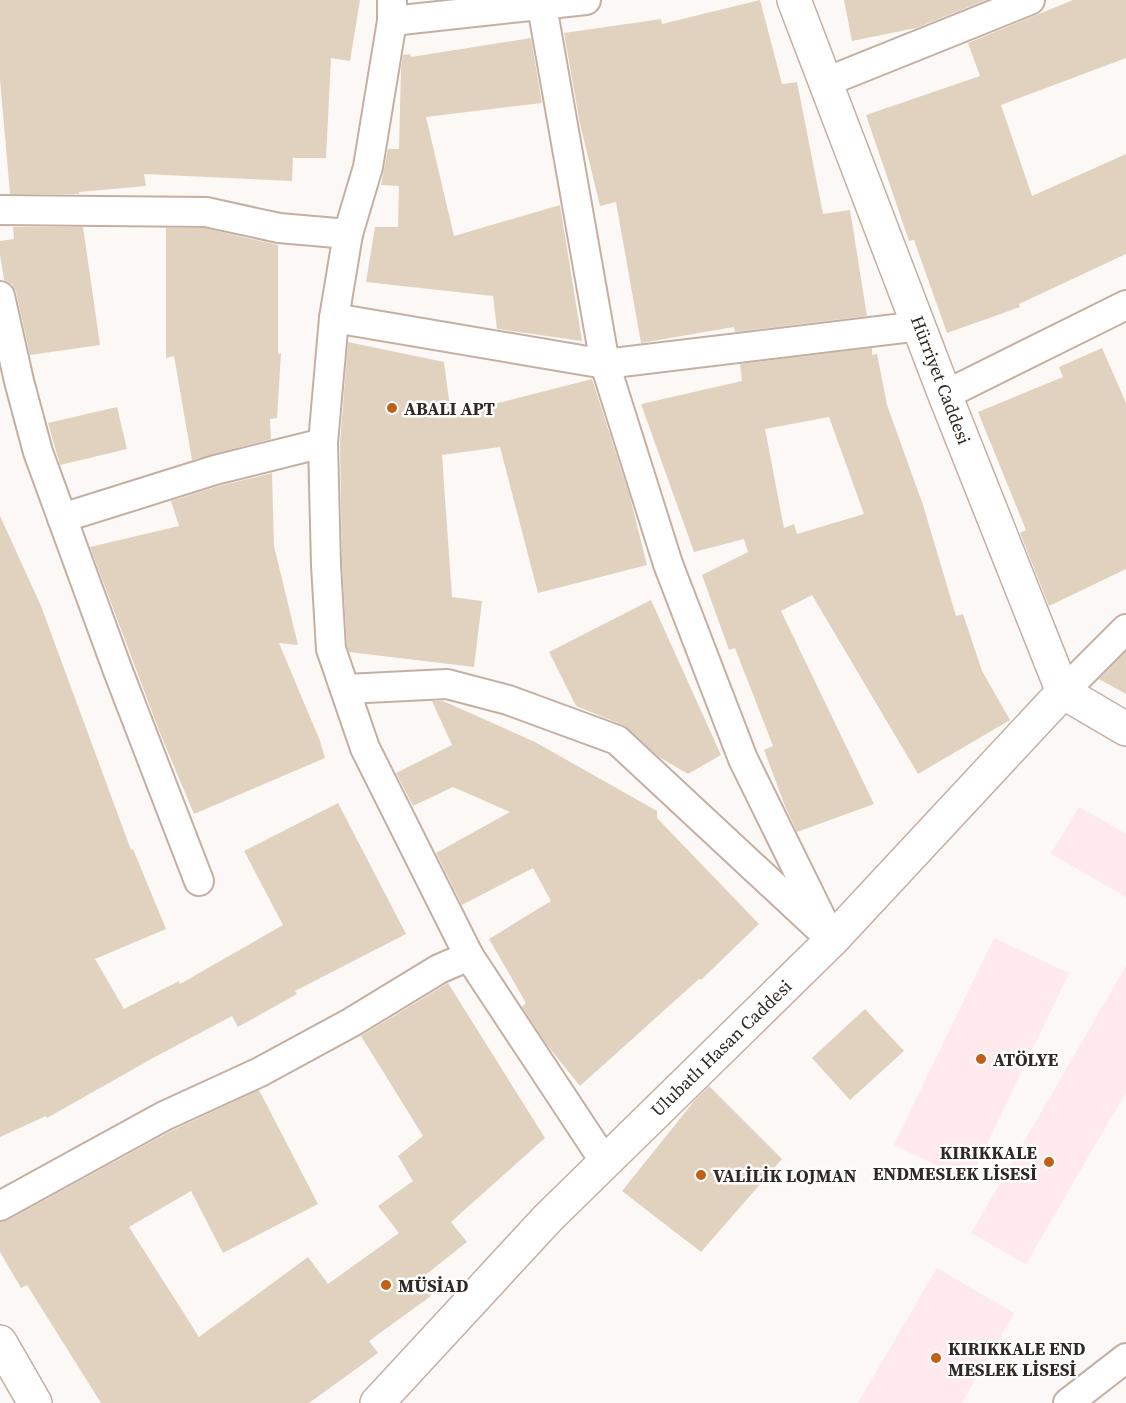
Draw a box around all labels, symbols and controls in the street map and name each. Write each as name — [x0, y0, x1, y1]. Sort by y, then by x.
street label: Hürriyet Caddesi — [905, 312, 977, 448]
place label: ABALI APT — [404, 396, 496, 421]
marker: ABALI APT — [385, 401, 399, 415]
street label: Ulubatlı Hasan Caddesi — [645, 974, 797, 1122]
place label: ATÖLYE — [993, 1047, 1059, 1072]
marker: ATÖLYE — [974, 1052, 988, 1066]
place label: KIRIKKALE ENDMESLEK LİSESİ — [873, 1140, 1037, 1186]
marker: KIRIKKALE ENDMESLEK LİSESİ — [1042, 1155, 1056, 1169]
place label: VALİLİK LOJMAN — [713, 1163, 857, 1188]
marker: VALİLİK LOJMAN — [694, 1168, 708, 1182]
place label: MÜSİAD — [398, 1273, 469, 1298]
marker: MÜSİAD — [379, 1278, 393, 1292]
place label: KIRIKKALE END MESLEK LİSESİ — [948, 1336, 1086, 1382]
marker: KIRIKKALE END MESLEK LİSESİ — [929, 1351, 943, 1365]

